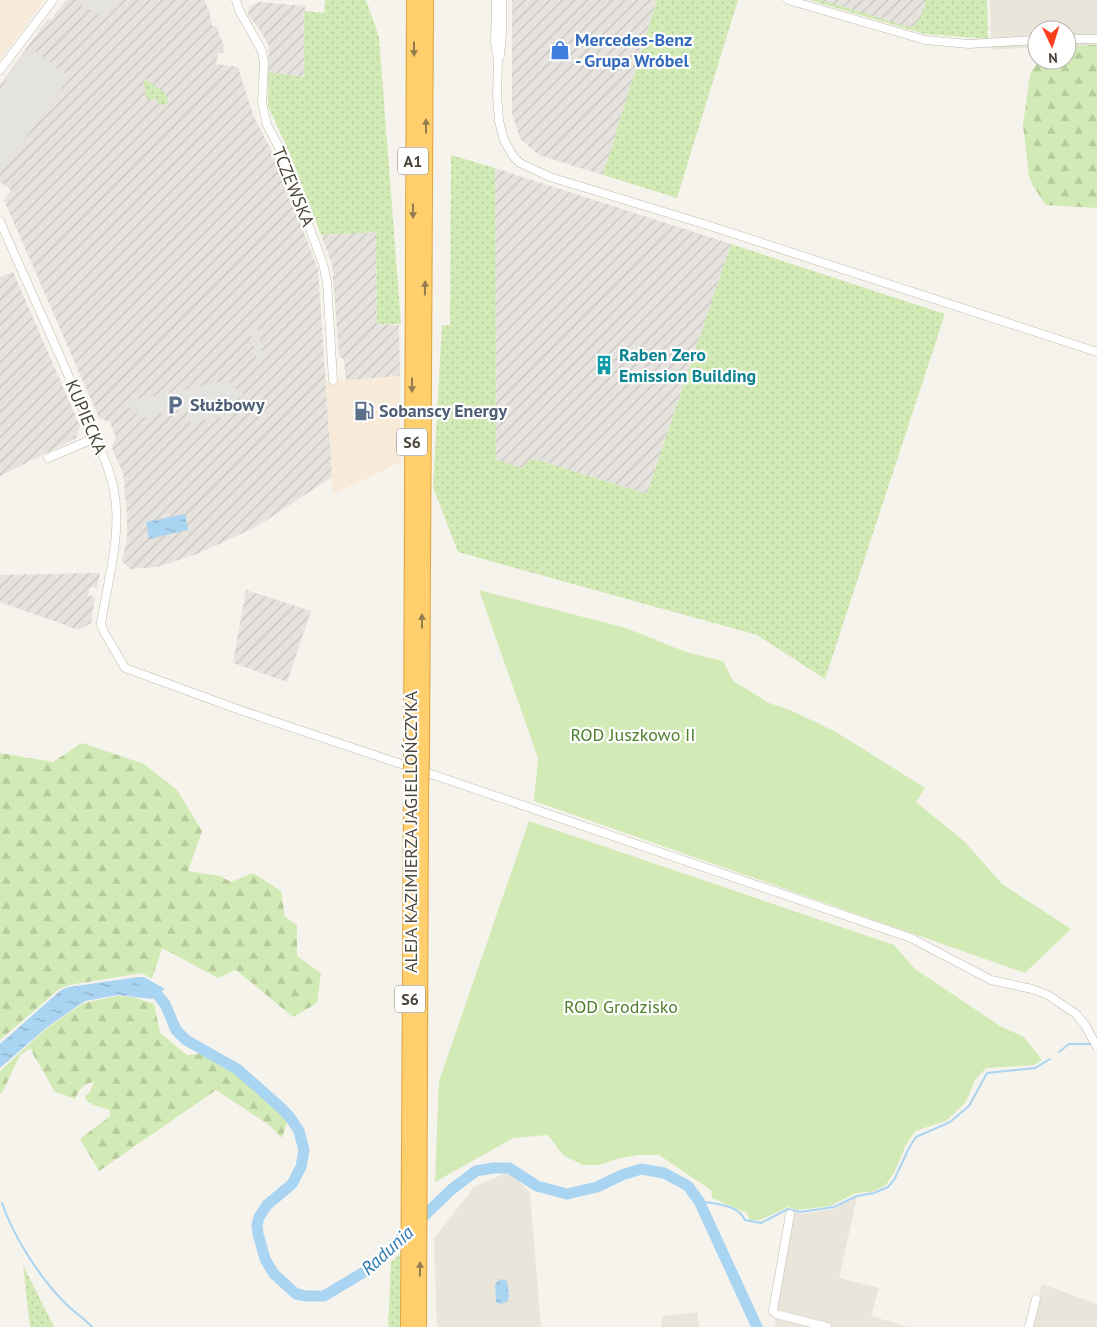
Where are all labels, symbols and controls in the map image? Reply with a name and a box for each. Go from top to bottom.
north arrow [1027,20,1077,70]
place label: Mercedes-Benz - Grupa Wróbel [575,28,692,72]
shop icon: Mercedes-Benz - Grupa Wróbel [549,39,571,61]
one-way arrow [410,41,418,57]
text: N [1048,49,1058,67]
one-way arrow [422,118,430,134]
street label: TCZEWSKA [267,144,320,230]
road number: A1 [398,148,428,175]
one-way arrow [409,203,417,219]
one-way arrow [421,279,429,295]
place label: Raben Zero Emission Building [619,343,756,387]
building icon: Raben Zero Emission Building [593,354,615,376]
street label: KUPIECKA [60,376,113,458]
one-way arrow [408,377,416,393]
place label: Służbowy [190,393,265,416]
parking icon: Służbowy [164,394,186,416]
place label: Sobanscy Energy [379,399,508,422]
fuel station icon: Sobanscy Energy [353,400,375,422]
road number: S6 [397,428,427,456]
one-way arrow [418,613,426,629]
street label: ALEJA KAZIMIERZA JAGIELLOŃCZYKA [399,691,422,973]
park label: ROD Juszkowo II [570,723,696,746]
road number: S6 [395,986,425,1012]
park label: ROD Grodzisko [564,995,678,1018]
water label: Radunia [356,1220,419,1280]
one-way arrow [416,1261,424,1277]

